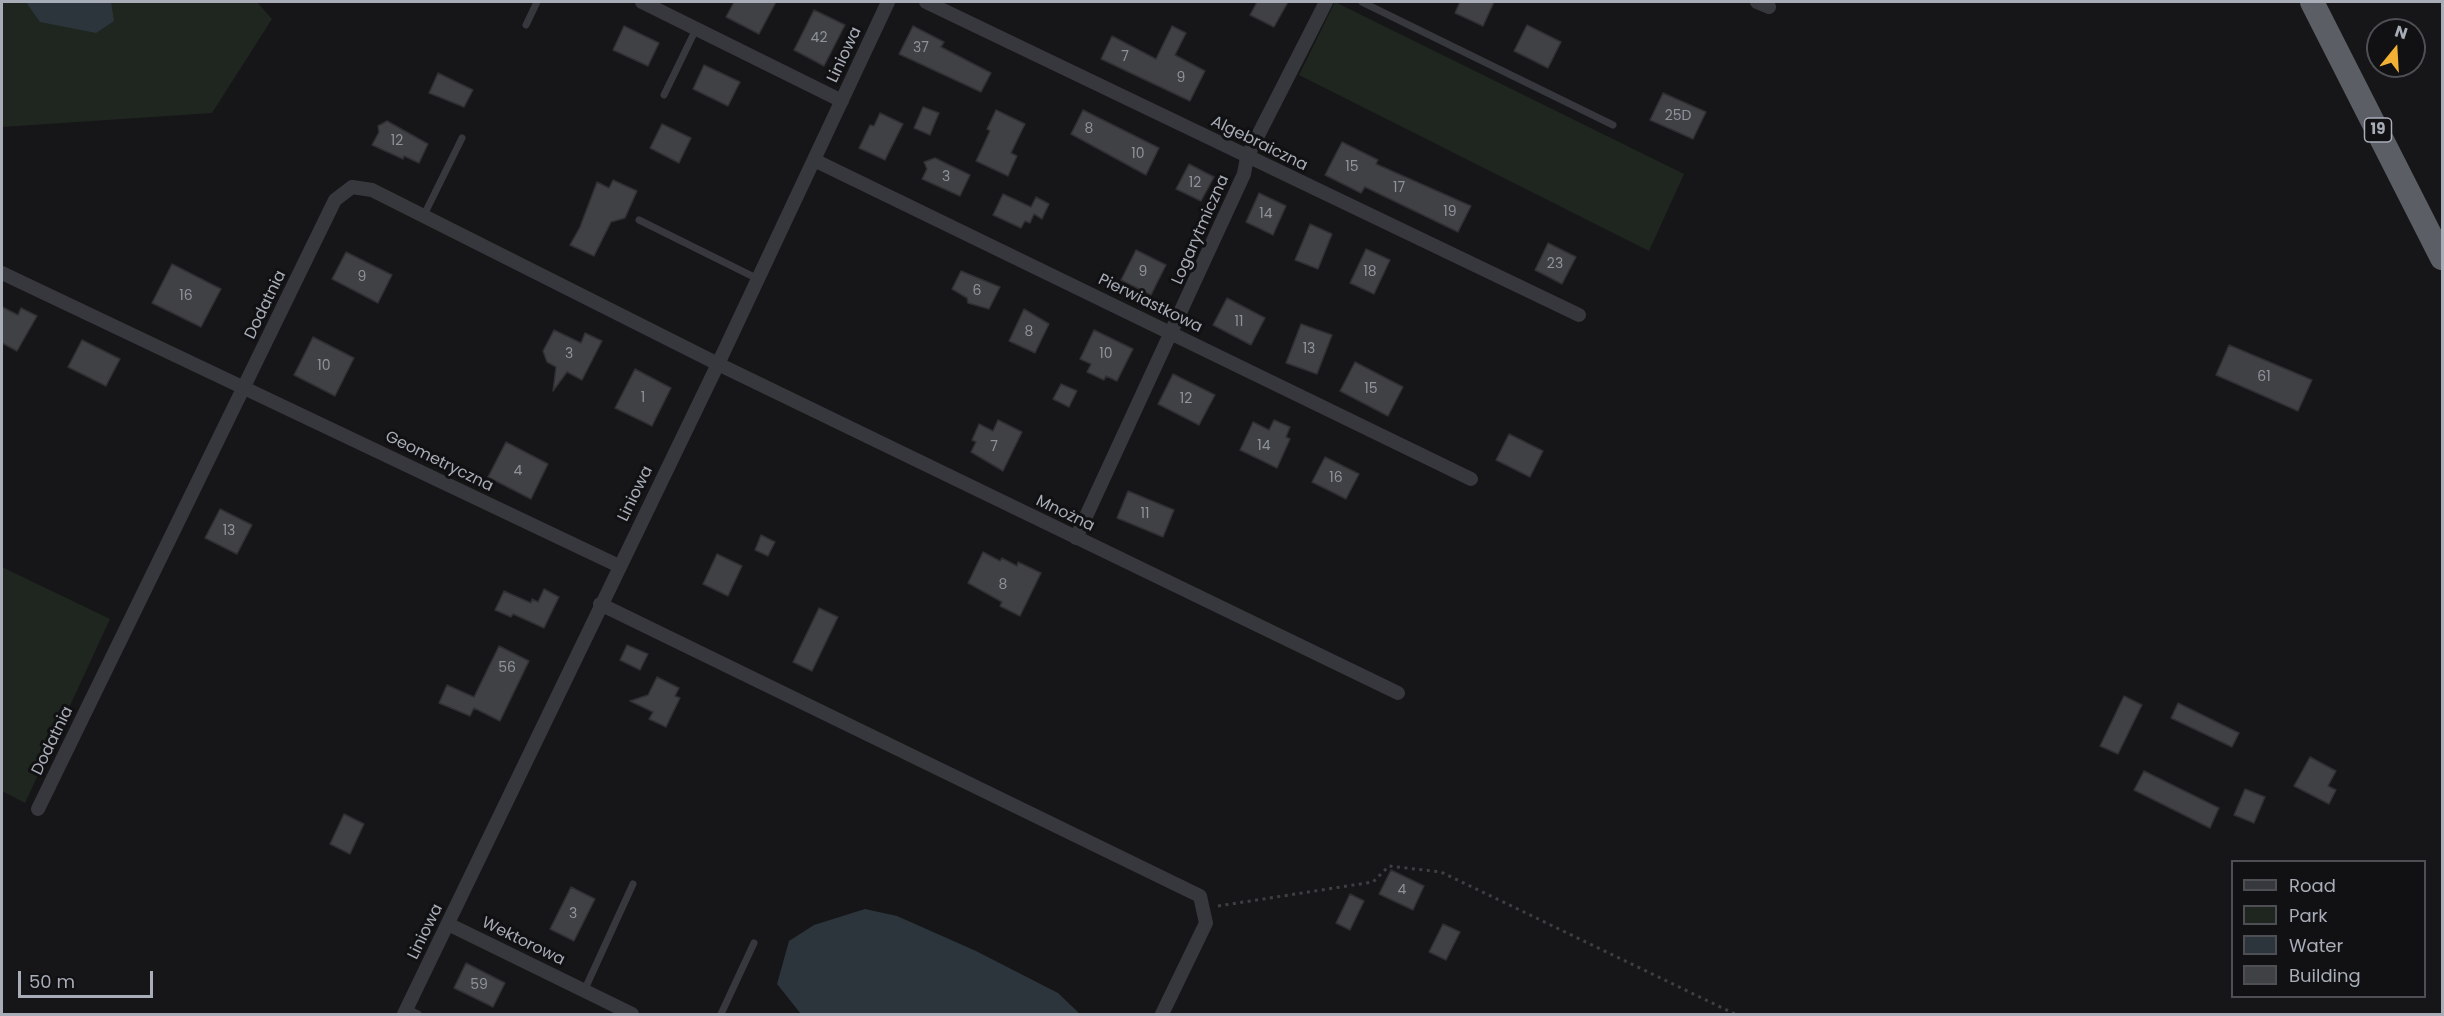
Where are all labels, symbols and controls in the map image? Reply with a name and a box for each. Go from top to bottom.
north arrow [2366,18,2426,78]
text: N [2392,20,2410,45]
street label: Liniowa [824,24,866,86]
house number: 42 [811,30,827,46]
house number: 37 [913,40,929,56]
house number: 7 [1121,49,1129,65]
house number: 9 [1177,70,1185,86]
house number: 25D [1665,108,1691,124]
street label: Algebraiczna [1208,112,1310,176]
road number: 19 [2364,118,2392,142]
house number: 8 [1085,121,1093,137]
house number: 12 [391,133,403,149]
house number: 10 [1131,146,1145,162]
house number: 15 [1345,159,1359,175]
house number: 3 [942,169,950,185]
street label: Logarytmiczna [1168,172,1234,288]
house number: 12 [1189,175,1201,191]
house number: 17 [1393,180,1405,196]
house number: 19 [1443,204,1457,220]
house number: 14 [1259,206,1273,222]
house number: 23 [1547,256,1563,272]
house number: 9 [1139,264,1147,280]
house number: 18 [1363,264,1377,280]
street label: Dodatnia [241,268,291,342]
house number: 9 [358,269,366,285]
street label: Pierwiastkowa [1095,270,1205,338]
house number: 6 [973,283,981,299]
house number: 16 [179,288,193,304]
house number: 11 [1235,314,1243,330]
house number: 8 [1025,324,1033,340]
house number: 13 [1303,341,1315,357]
house number: 3 [565,346,573,362]
house number: 10 [1099,346,1113,362]
house number: 10 [317,358,331,374]
house number: 61 [2257,369,2271,385]
house number: 15 [1364,381,1378,397]
house number: 1 [641,390,645,406]
house number: 12 [1180,391,1192,407]
street label: Geometryczna [382,428,496,496]
house number: 14 [1257,438,1271,454]
house number: 7 [990,439,998,455]
house number: 4 [514,463,522,479]
street label: Liniowa [614,463,658,525]
house number: 16 [1329,470,1343,486]
street label: Mnożna [1033,492,1097,536]
house number: 11 [1141,506,1149,522]
house number: 13 [223,523,235,539]
house number: 8 [999,577,1007,593]
house number: 56 [498,660,516,676]
street label: Dodatnia [28,704,78,778]
legend [2231,860,2426,998]
text: Road [2289,873,2336,898]
house number: 4 [1398,882,1406,898]
street label: Liniowa [404,901,448,963]
text: Park [2289,903,2328,928]
house number: 3 [569,906,577,922]
street label: Wektorowa [478,914,568,970]
text: Water [2289,933,2343,958]
scale bar [21,959,156,997]
text: Building [2289,963,2361,988]
text: 50 m [29,969,75,994]
house number: 59 [470,977,488,993]

